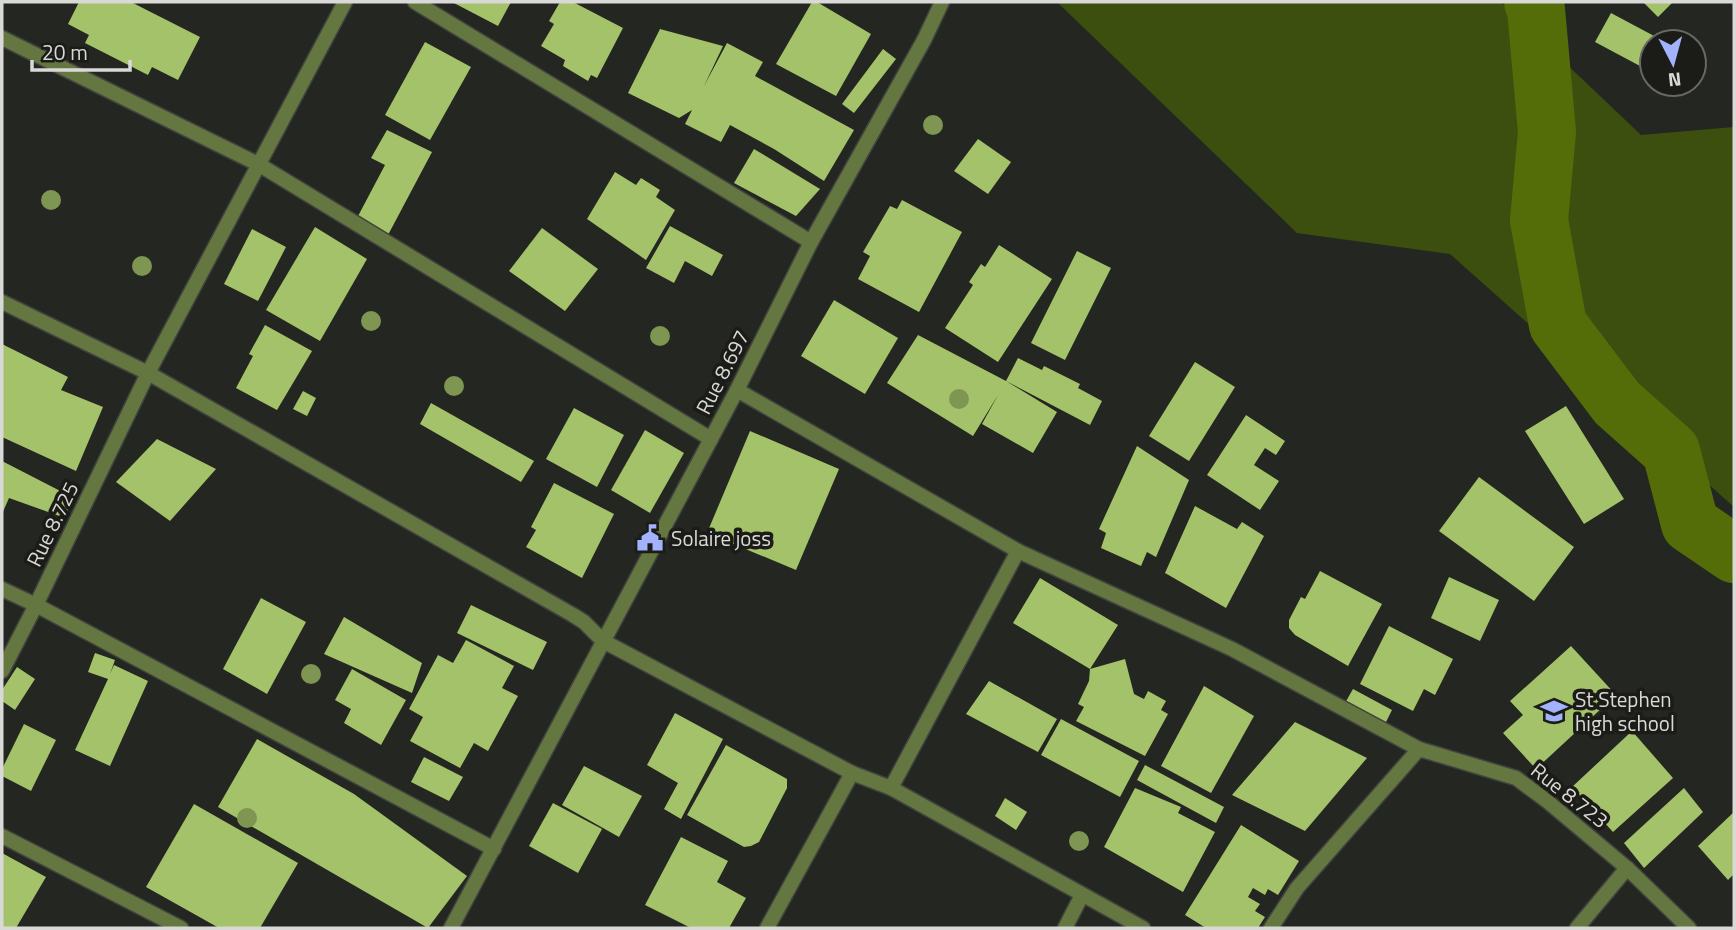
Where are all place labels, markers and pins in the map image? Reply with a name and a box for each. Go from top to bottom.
place label: Solaire joss [671,522,771,554]
public building icon: Solaire joss [635,523,665,553]
place label: St Stephen high school [1575,683,1675,739]
school or university icon: St Stephen high school [1539,696,1569,726]

